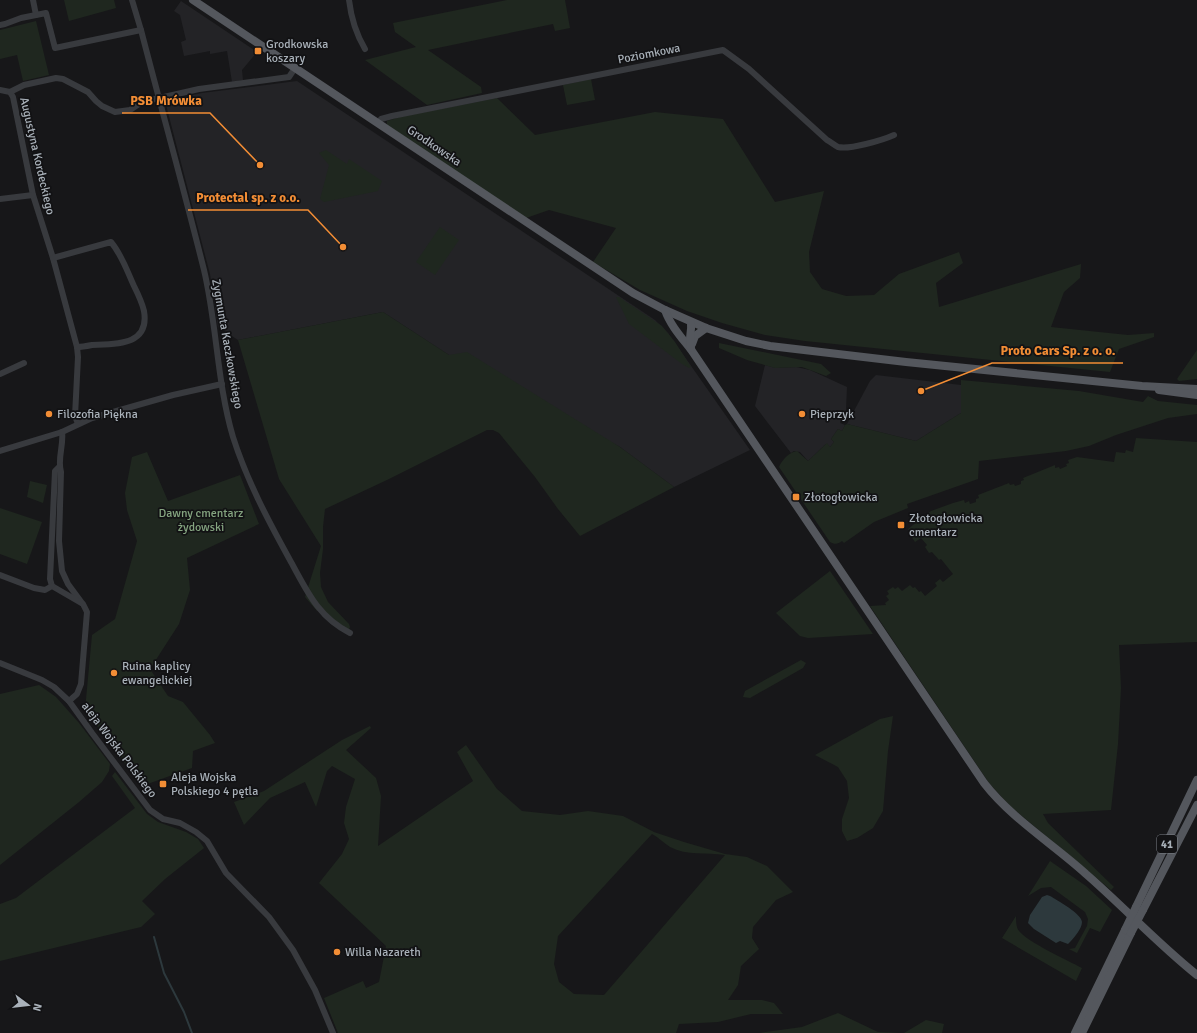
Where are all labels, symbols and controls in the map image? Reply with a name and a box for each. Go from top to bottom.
place label: Grodkowska koszary [266,37,328,66]
street label: Poziomkowa [616,41,682,67]
marker: Grodkowska koszary [253,46,263,56]
callout: PSB Mrówka [122,88,210,113]
text: PSB Mrówka [130,93,202,109]
street label: Augustyna Kordeckiego [16,96,58,216]
street label: Grodkowska [404,122,464,170]
callout: Protectal sp. z o.o. [188,185,308,210]
text: Protectal sp. z o.o. [196,190,300,206]
street label: Zygmunta Kaczkowskiego [208,278,246,410]
callout: Proto Cars Sp. z o. o. [992,338,1123,363]
text: Proto Cars Sp. z o. o. [1000,343,1116,359]
place label: Filozofia Piękna [57,407,138,422]
place label: Pieprzyk [810,407,854,422]
marker: Filozofia Piękna [44,409,54,419]
marker: Pieprzyk [797,409,807,419]
place label: Złotogłowicka [804,490,878,505]
marker: Złotogłowicka [791,492,801,502]
park label: Dawny cmentarz żydowski [159,506,243,535]
place label: Złotogłowicka cmentarz [909,511,983,540]
marker: Złotogłowicka cmentarz [896,520,906,530]
place label: Ruina kaplicy ewangelickiej [122,659,192,688]
marker: Ruina kaplicy ewangelickiej [109,668,119,678]
street label: aleja Wojska Polskiego [78,699,160,801]
place label: Aleja Wojska Polskiego 4 pętla [171,770,258,799]
marker: Aleja Wojska Polskiego 4 pętla [158,779,168,789]
road number: 41 [1157,835,1177,853]
place label: Willa Nazareth [345,945,421,960]
marker: Willa Nazareth [332,947,342,957]
north arrow [8,985,48,1025]
text: N [30,1002,44,1013]

